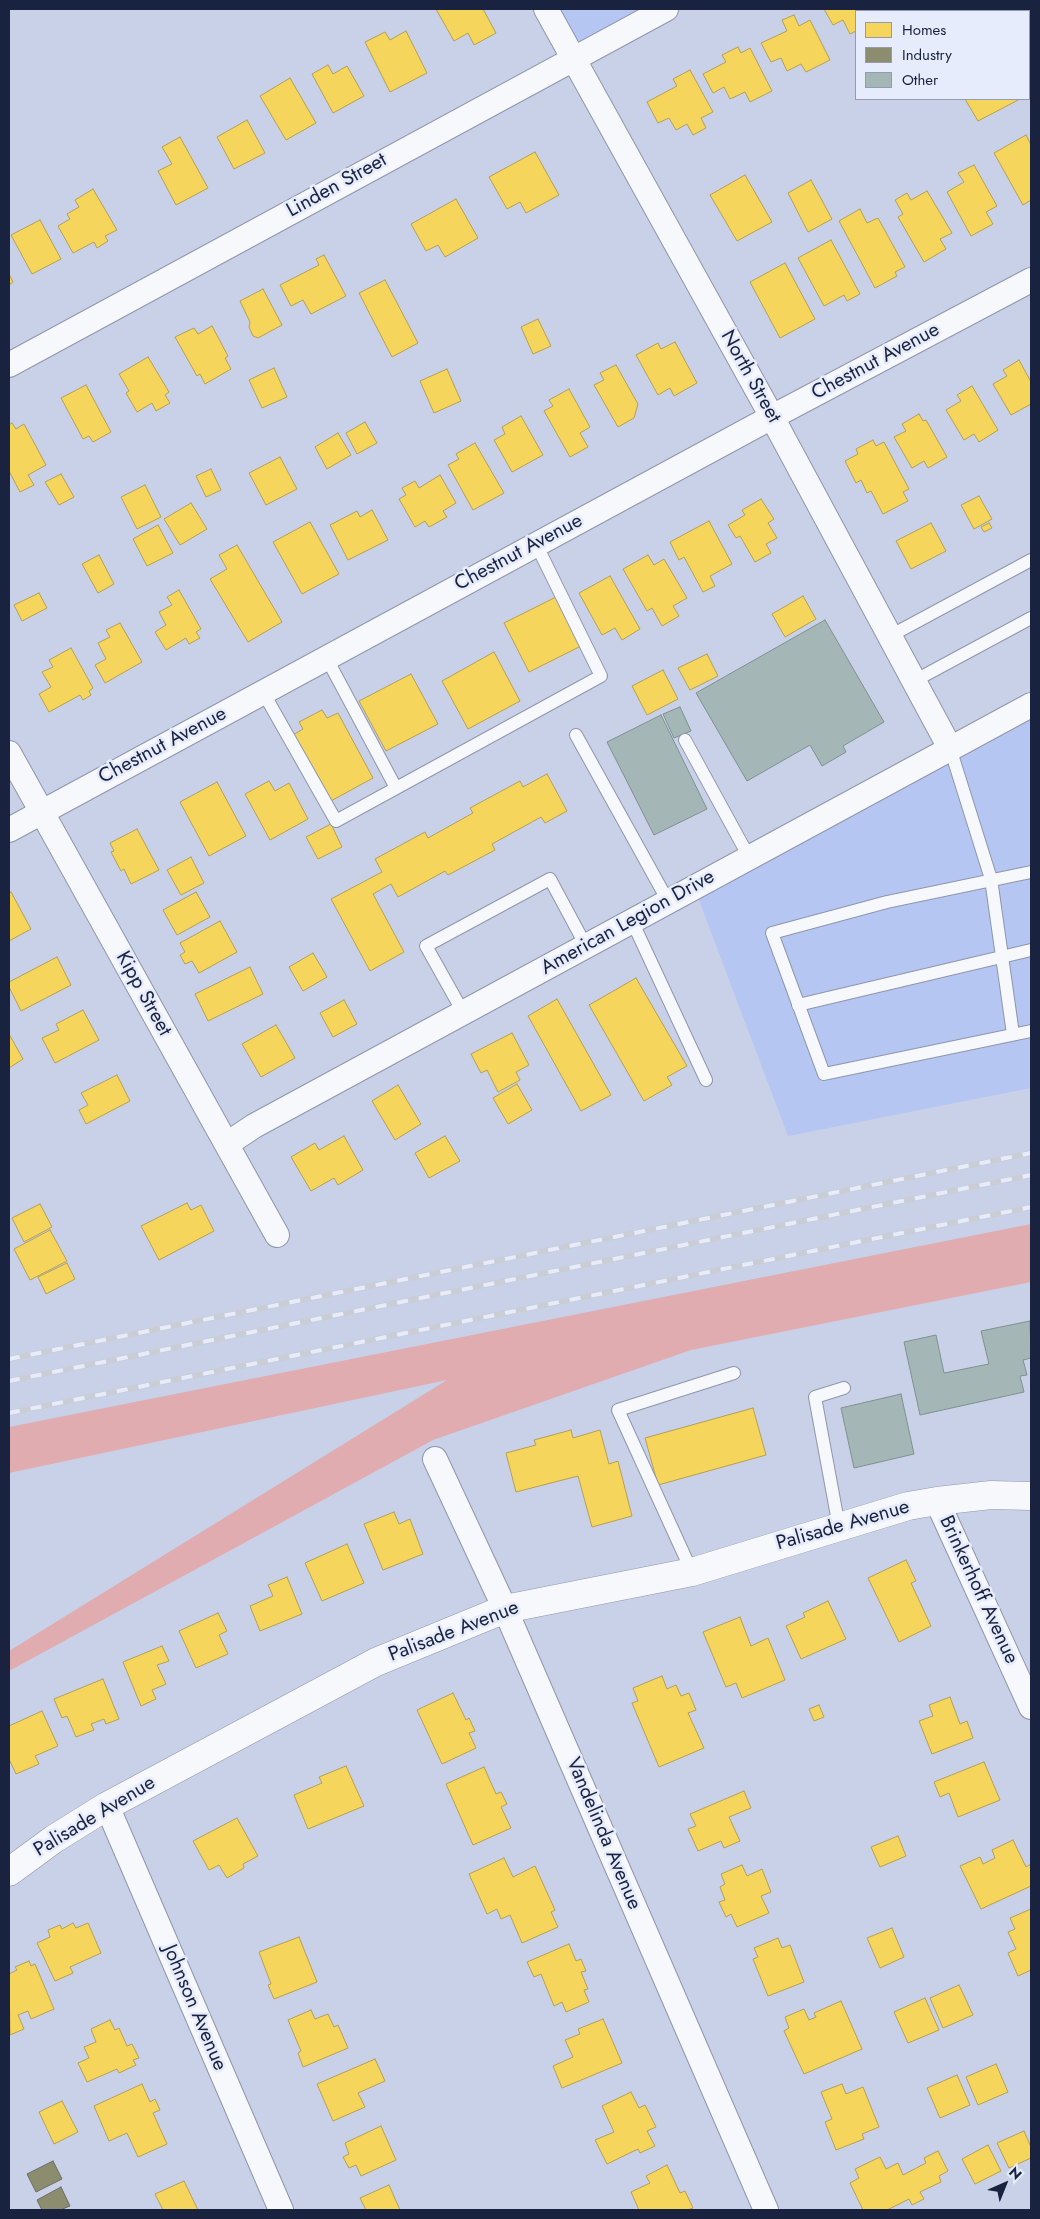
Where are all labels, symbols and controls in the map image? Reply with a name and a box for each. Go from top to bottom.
legend [855,10,1030,100]
text: Homes [902,19,946,41]
text: Industry [902,44,952,66]
text: Other [902,69,938,91]
street label: Linden Street [283,149,391,223]
street label: Chestnut Avenue [808,318,944,406]
street label: North Street [715,326,785,428]
street label: Chestnut Avenue [451,509,587,597]
street label: Chestnut Avenue [95,702,231,790]
street label: American Legion Drive [537,865,719,981]
street label: Kipp Street [110,948,176,1040]
street label: Palisade Avenue [774,1496,912,1556]
street label: Brinkerhoff Avenue [933,1512,1023,1668]
street label: Palisade Avenue [386,1596,522,1668]
street label: Vandelinda Avenue [560,1754,646,1914]
street label: Palisade Avenue [30,1771,160,1863]
street label: Johnson Avenue [157,1941,231,2075]
north arrow [980,2159,1030,2209]
text: N [1004,2162,1026,2184]

